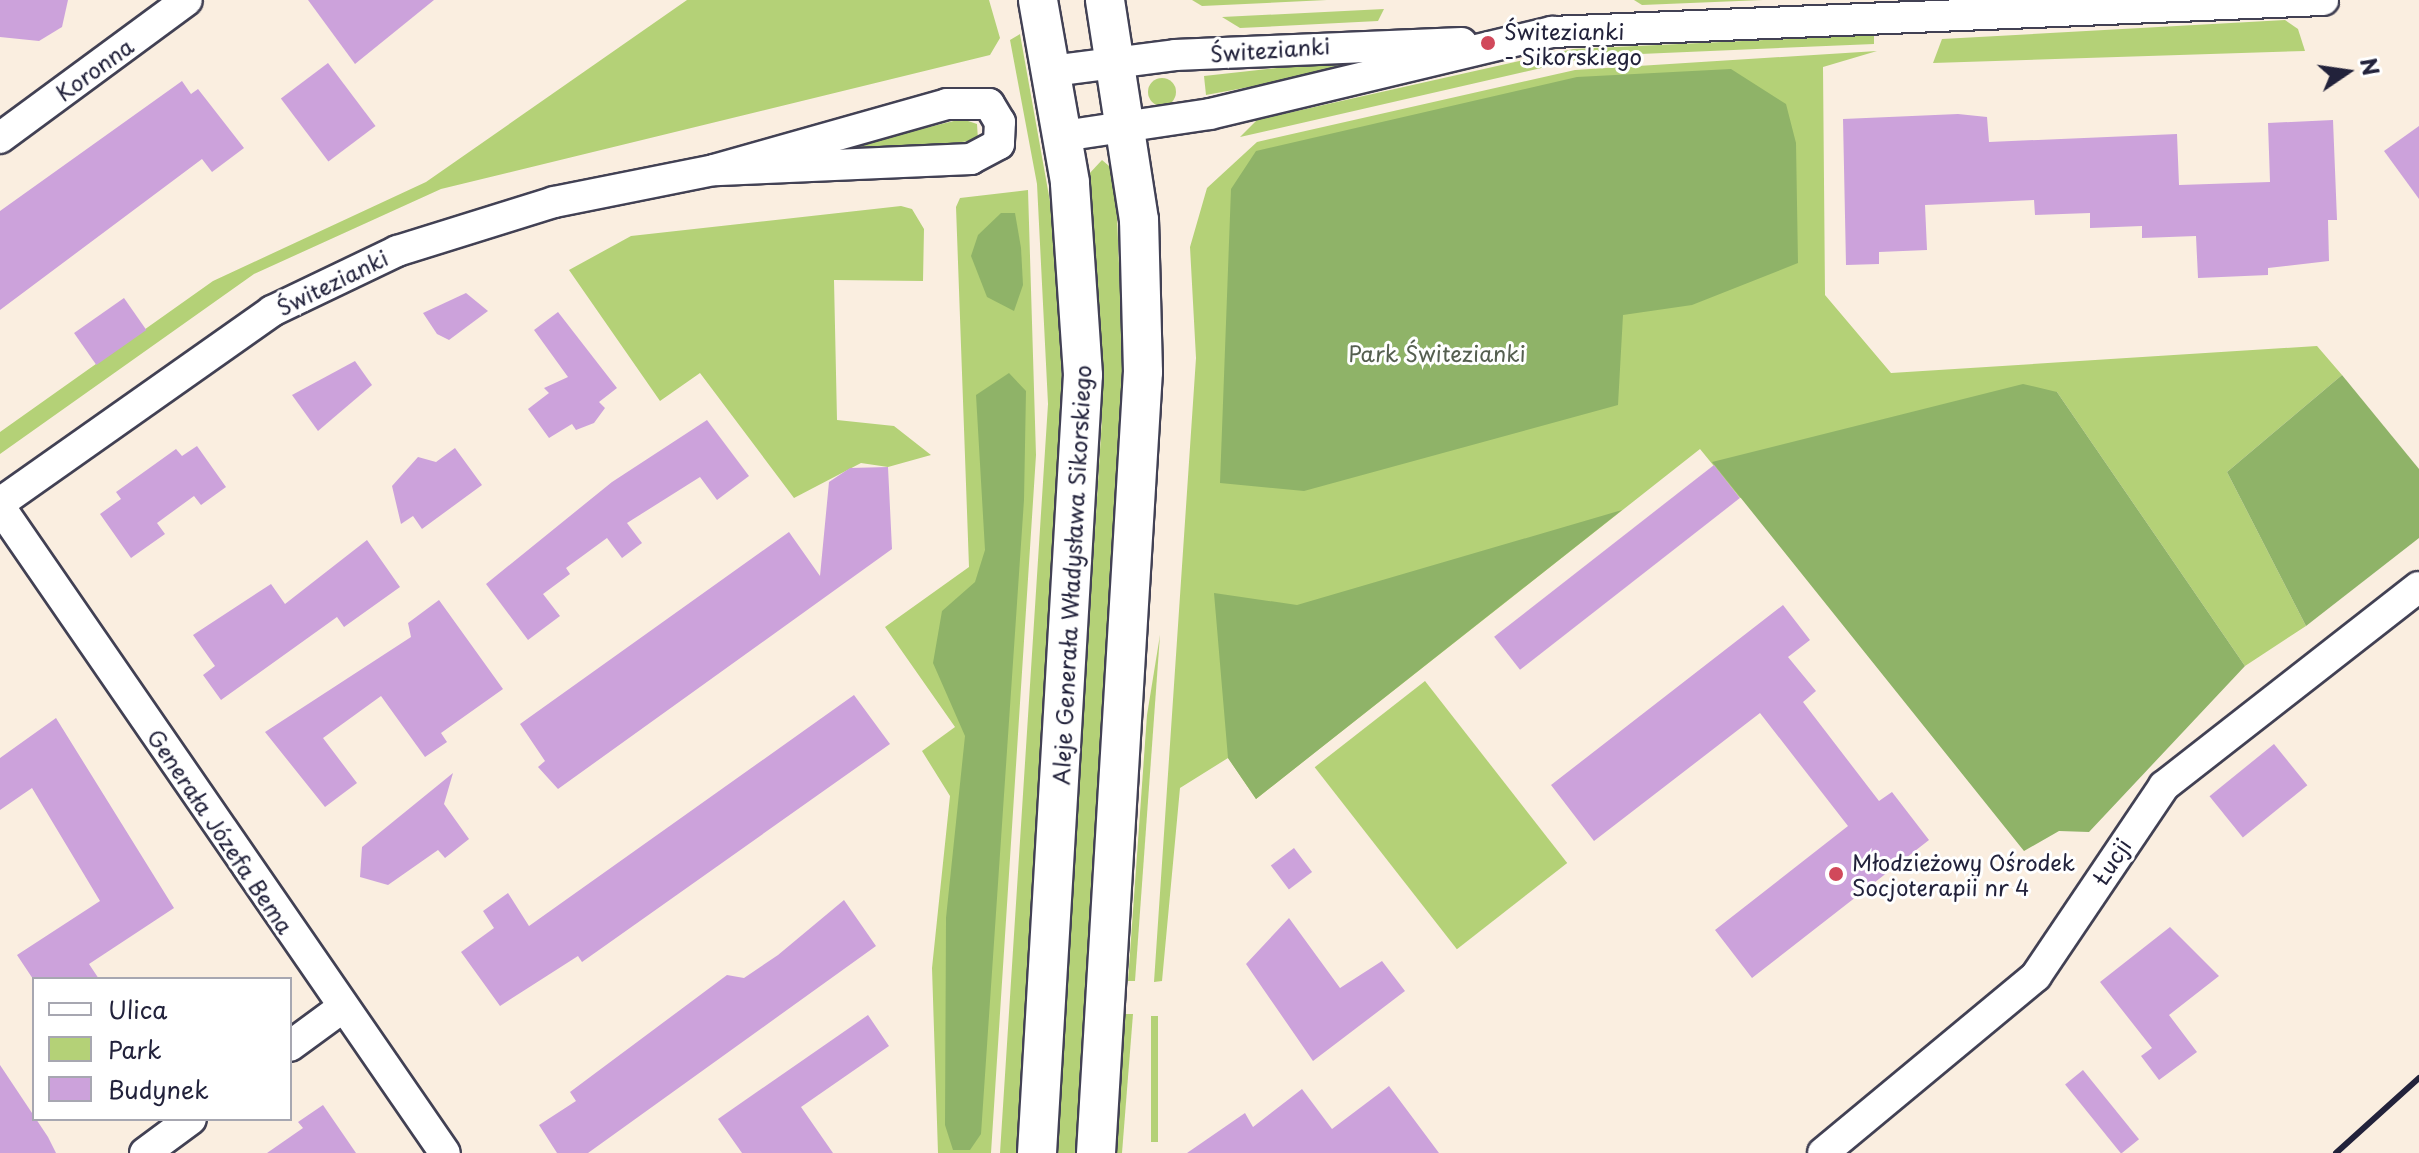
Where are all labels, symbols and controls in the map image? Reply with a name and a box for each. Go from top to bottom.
place label: Świtezianki - Sikorskiego [1504,17,1642,68]
street label: Koronna [50,32,138,106]
street label: Świtezianki [1209,32,1331,66]
north arrow [2307,32,2387,112]
marker: Świtezianki - Sikorskiego [1479,34,1497,52]
text: N [2353,54,2389,79]
street label: Świtezianki [272,244,392,320]
park label: Park Świtezianki [1349,340,1525,366]
street label: Aleje Generała Władysława Sikorskiego [1047,364,1095,786]
street label: Generała Józefa Bema [143,724,299,938]
street label: Łucji [2086,833,2136,889]
place label: Młodzieżowy Ośrodek Socjoterapii nr 4 [1852,848,2075,900]
marker: Młodzieżowy Ośrodek Socjoterapii nr 4 [1827,865,1845,883]
legend [32,977,292,1121]
text: Ulica [108,991,167,1027]
text: Park [108,1031,162,1067]
text: Budynek [108,1071,209,1107]

